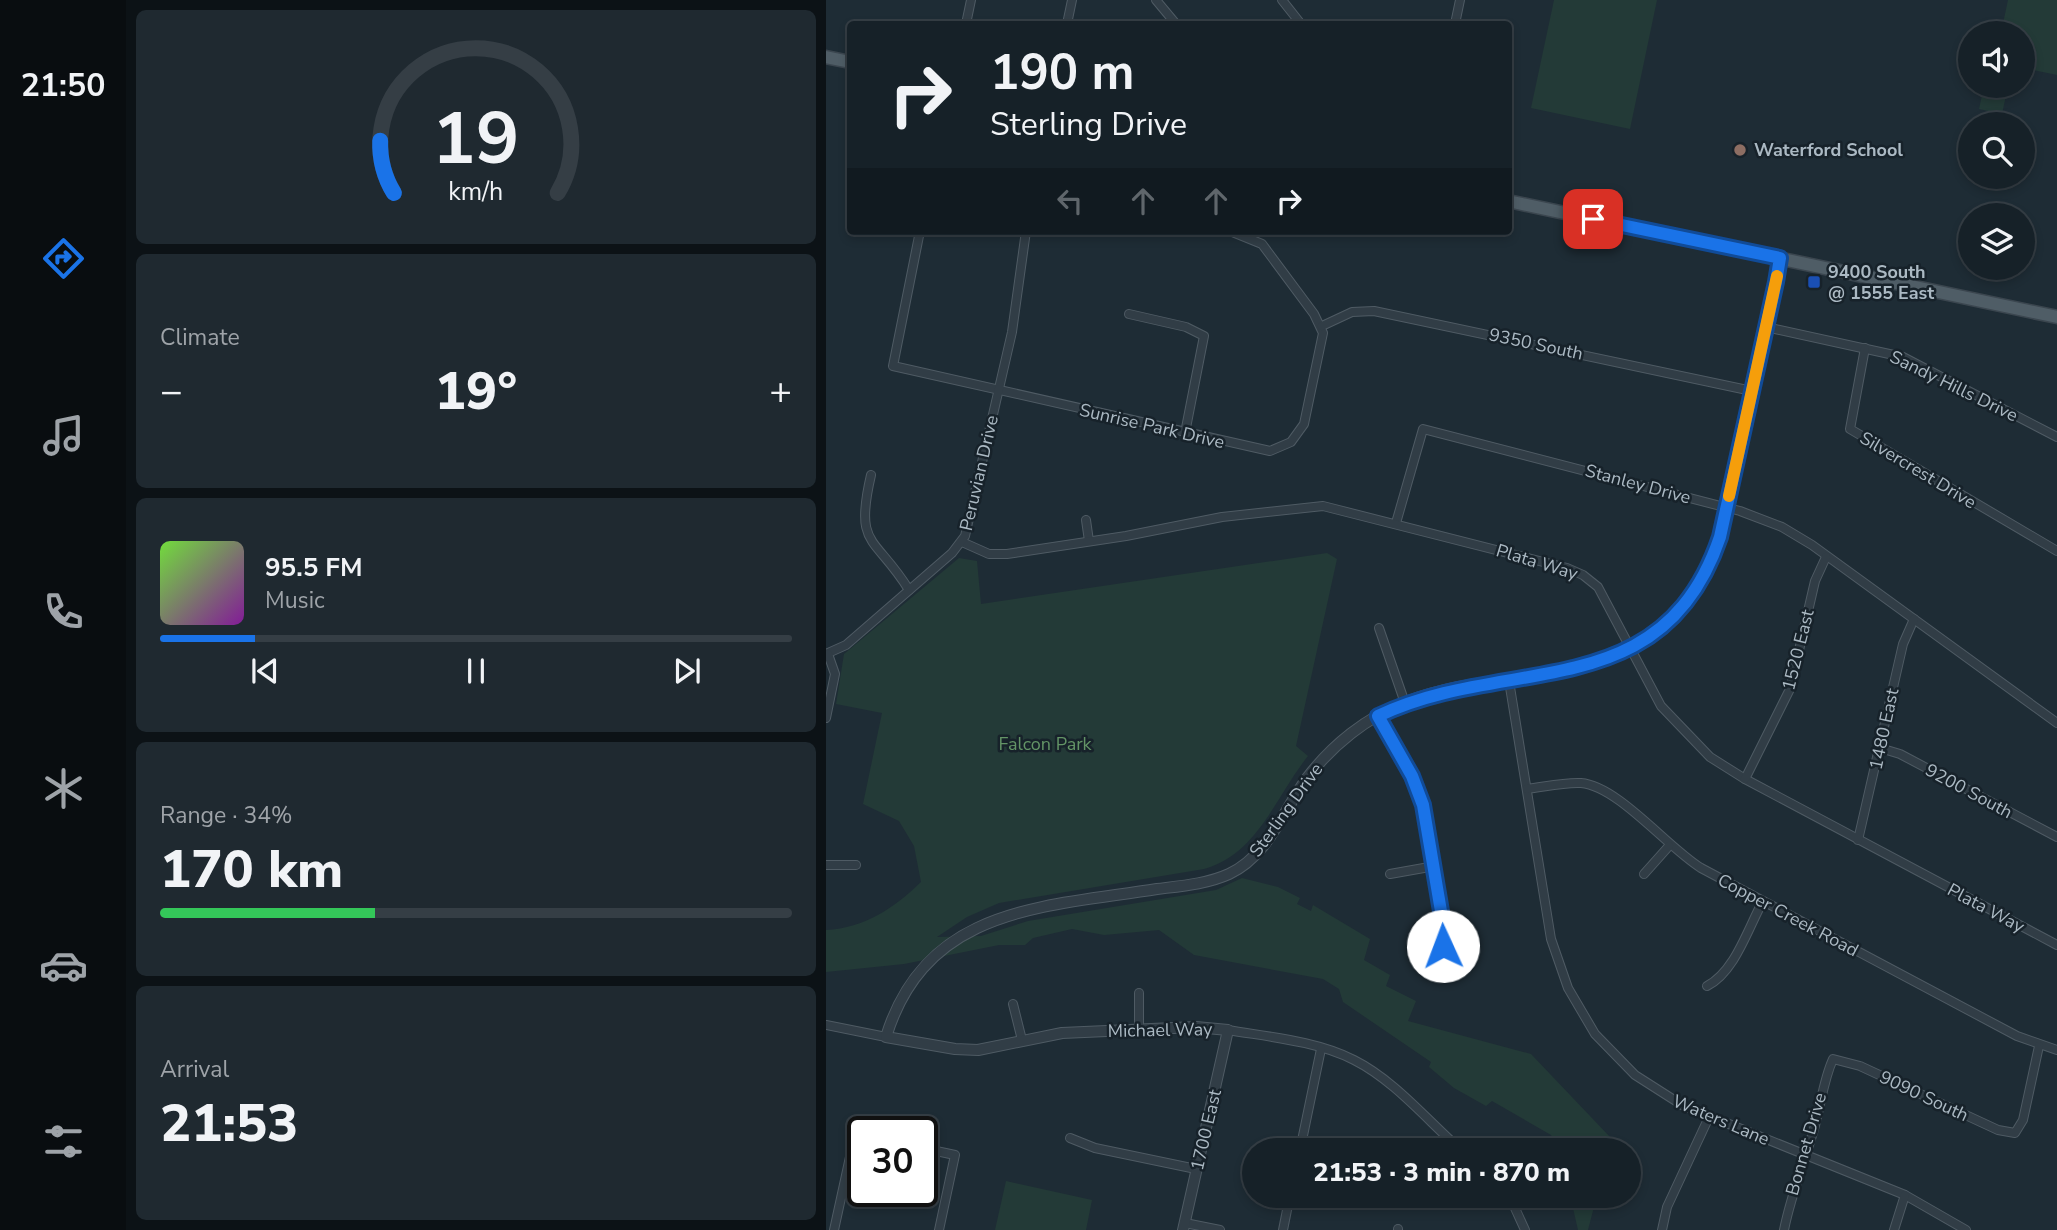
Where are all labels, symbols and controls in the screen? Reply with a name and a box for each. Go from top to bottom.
map controls [1958,21,2035,280]
button: sound [1958,21,2035,98]
text: 190 m [990,39,1134,106]
icon: right [875,49,966,140]
text: 21:50 [21,64,105,107]
text: 19 [432,89,520,189]
text: Sterling Drive [990,103,1187,146]
button: search [1958,112,2035,189]
place label: Waterford School [1754,138,1903,162]
marker: Waterford School [1732,142,1748,158]
text: km/h [448,175,504,209]
icon: left [1051,182,1089,220]
icon: ahead [1124,182,1162,220]
icon: ahead [1197,182,1235,220]
icon: right [1270,182,1308,220]
pin [1563,189,1623,249]
icon: arrive [1574,200,1612,238]
button: layers [1958,203,2035,280]
icon: directions [39,234,88,283]
place label: 9400 South @ 1555 East [1828,260,1934,305]
marker: 9400 South @ 1555 East [1806,274,1822,290]
text: Climate [160,322,240,353]
street label: 9350 South [1487,322,1585,366]
street label: Sandy Hills Drive [1886,345,2022,427]
text: 19° [435,356,517,427]
text: − [160,366,183,417]
text: + [769,366,792,417]
street label: Sunrise Park Drive [1077,398,1227,454]
icon: music [39,411,88,460]
street label: Peruvian Drive [954,413,1004,533]
street label: Silvercrest Drive [1855,426,1981,514]
street label: Stanley Drive [1583,458,1693,510]
street label: Plata Way [1493,538,1581,586]
text: 95.5 FM [265,550,362,585]
text: Music [265,585,325,616]
icon: phone [39,587,88,636]
street label: 1520 East [1776,606,1820,693]
icon: previous [246,652,284,690]
icon: pause [457,652,495,690]
icon: next [668,652,706,690]
street label: 1480 East [1864,685,1904,772]
park label: Falcon Park [998,732,1093,756]
street label: Sterling Drive [1244,758,1328,862]
street label: 9200 South [1921,758,2017,824]
icon: climate [39,764,88,813]
text: Range · 34% [160,800,292,831]
text: 170 km [160,834,343,905]
street label: Copper Creek Road [1713,868,1863,962]
street label: Plata Way [1943,878,2029,939]
position arrow [1406,909,1480,983]
icon: car [39,941,88,990]
street label: Michael Way [1107,1017,1213,1043]
text: Arrival [160,1054,229,1085]
street label: 9090 South [1876,1065,1972,1127]
street label: 1700 East [1185,1086,1227,1173]
text: 21:53 [160,1088,298,1159]
street label: Waters Lane [1669,1089,1773,1151]
street label: Bonnet Drive [1780,1090,1832,1198]
speed limit sign: 30 [847,1116,938,1207]
icon: filters [39,1117,88,1166]
text: 21:53 · 3 min · 870 m [1313,1155,1570,1190]

